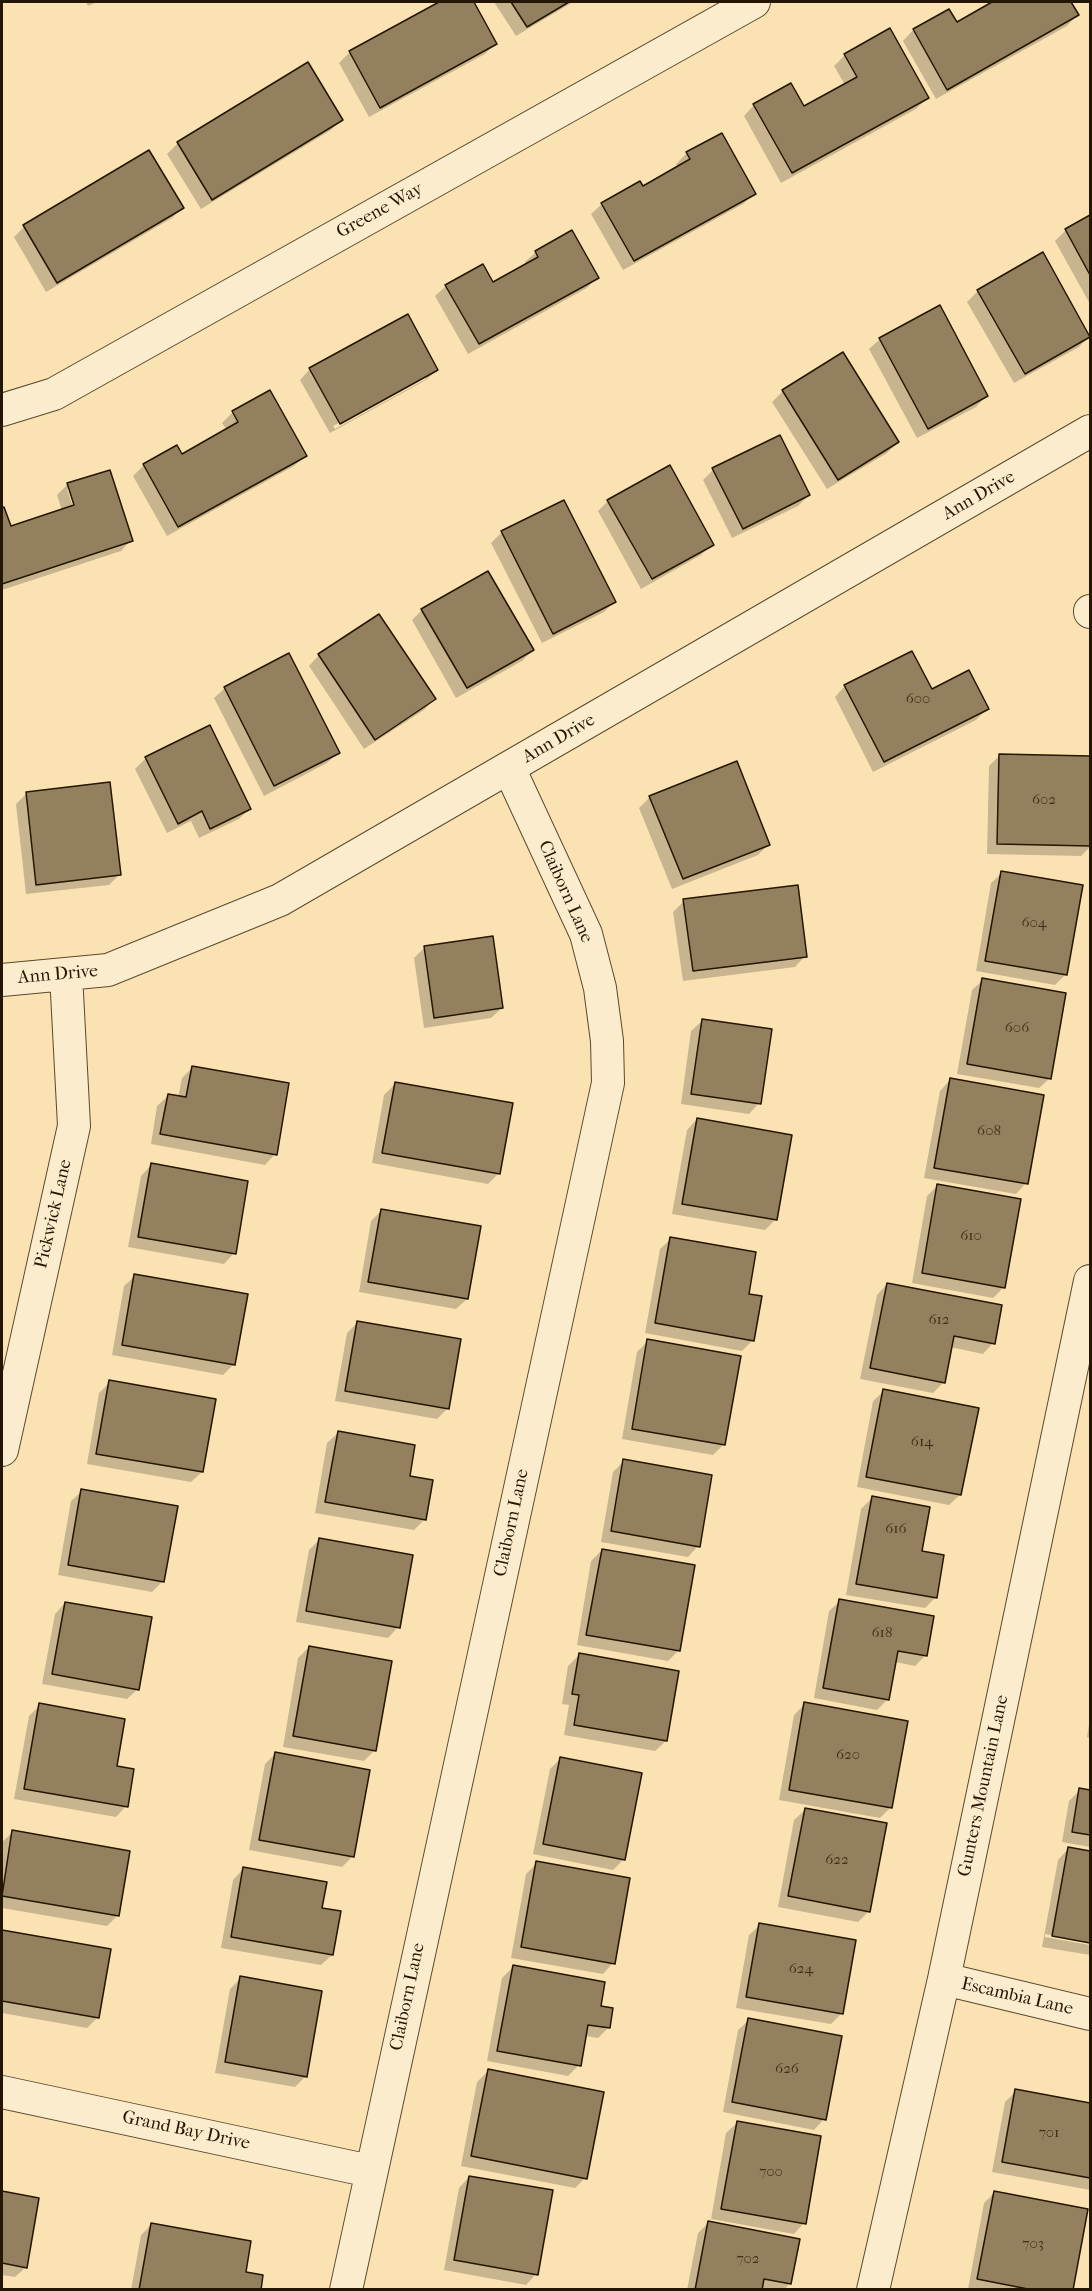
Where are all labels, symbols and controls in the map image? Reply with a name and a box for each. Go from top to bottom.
street label: Greene Way [333,178,427,244]
street label: Ann Drive [939,467,1019,525]
house number: 600 [906,690,930,708]
street label: Ann Drive [519,710,599,768]
house number: 602 [1032,791,1056,809]
street label: Claiborn Lane [533,838,597,946]
house number: 604 [1021,914,1047,932]
street label: Ann Drive [17,961,99,989]
house number: 606 [1005,1019,1029,1037]
house number: 608 [977,1122,1001,1140]
street label: Pickwick Lane [31,1157,77,1271]
house number: 610 [960,1227,982,1245]
house number: 612 [928,1311,950,1329]
house number: 614 [911,1433,933,1451]
street label: Claiborn Lane [490,1467,534,1579]
house number: 616 [885,1520,907,1538]
house number: 618 [872,1624,892,1642]
street label: Gunters Mountain Lane [954,1693,1014,1879]
house number: 620 [836,1746,860,1764]
house number: 622 [825,1851,849,1869]
street label: Claiborn Lane [386,1941,430,2053]
house number: 624 [789,1960,813,1978]
street label: Escambia Lane [959,1974,1075,2020]
house number: 626 [775,2060,799,2078]
street label: Grand Bay Drive [120,2107,252,2155]
house number: 701 [1039,2124,1059,2142]
house number: 700 [759,2163,783,2181]
house number: 703 [1022,2235,1044,2253]
house number: 702 [736,2250,760,2268]

